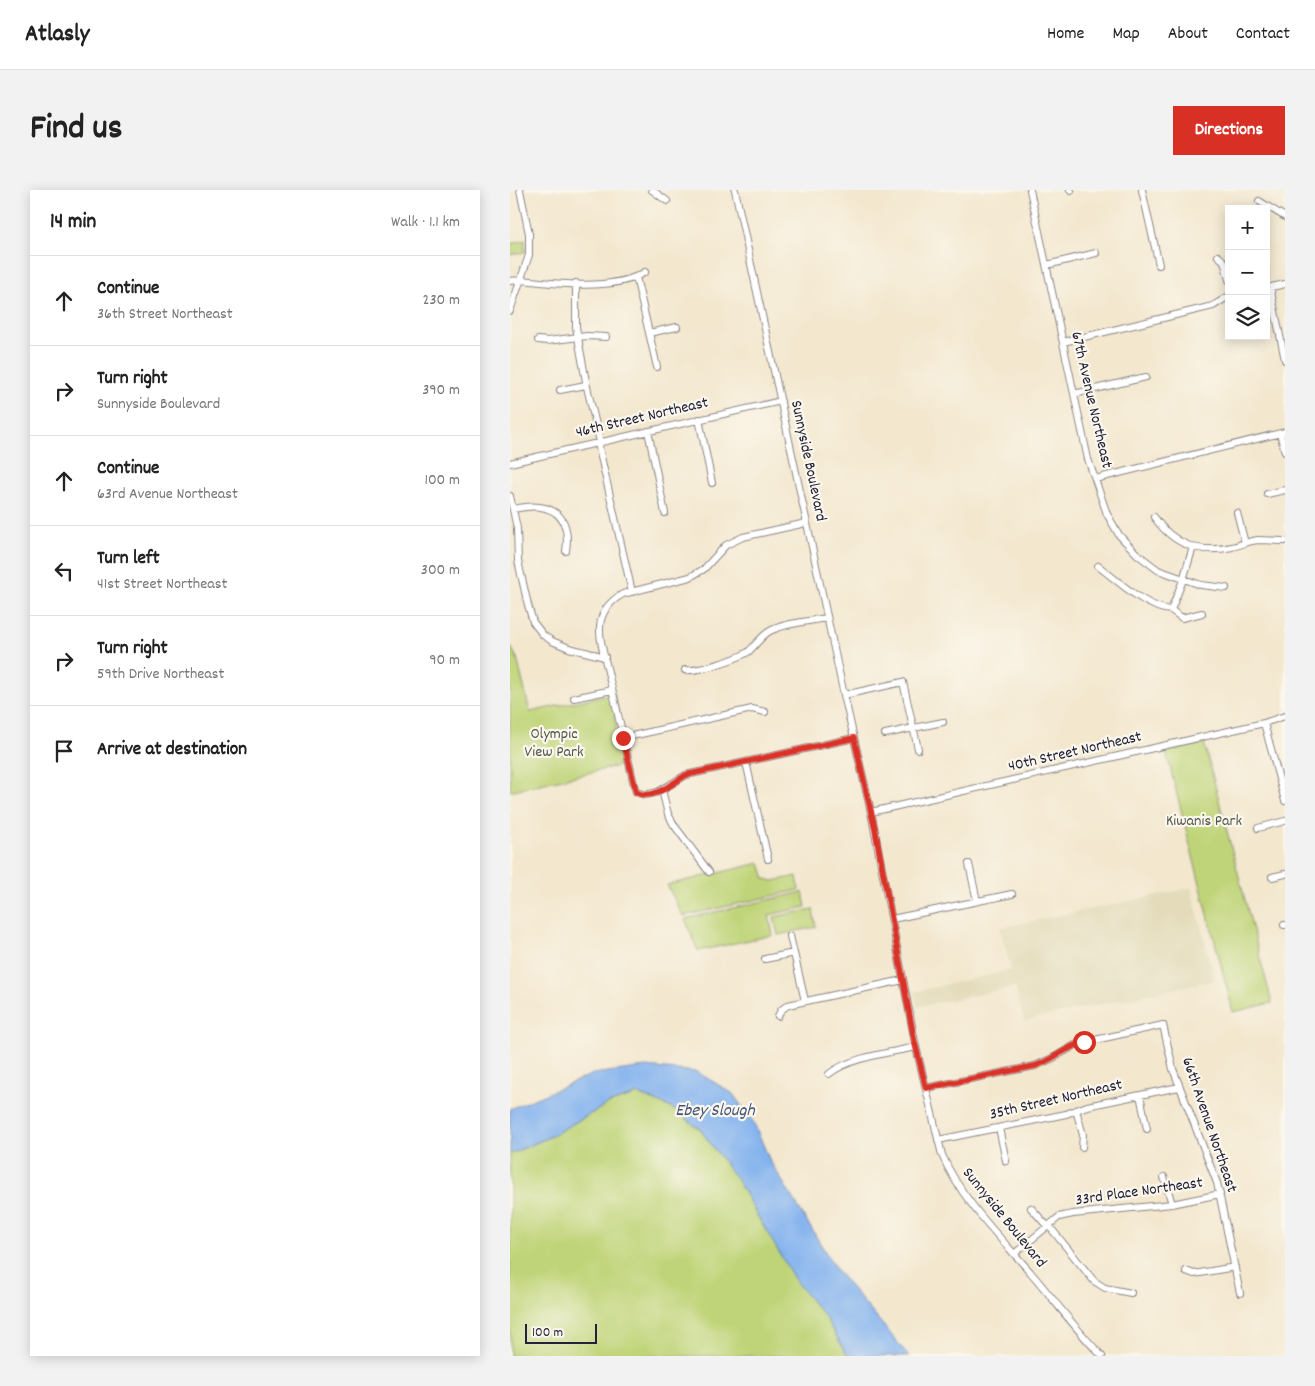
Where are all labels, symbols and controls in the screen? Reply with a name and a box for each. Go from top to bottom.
text: Atlasly [25,18,89,52]
text: Home [1047,22,1084,47]
text: Map [1112,22,1140,47]
text: About [1168,22,1208,47]
text: Contact [1236,22,1290,47]
text: Find us [30,105,122,155]
button: Directions [1173,106,1285,155]
map controls [1225,205,1270,340]
button: + [1225,205,1270,250]
text: 14 min [50,208,96,238]
text: Walk · 1.1 km [391,211,460,234]
button: − [1225,250,1270,295]
text: Continue [97,276,159,303]
icon: ahead [50,287,78,315]
text: 230 m [423,289,460,312]
button: layers [1225,295,1270,340]
text: 36th Street Northeast [97,303,233,326]
street label: 67th Avenue Northeast [1064,329,1118,471]
text: Turn right [97,366,168,393]
icon: right [50,377,78,405]
text: 390 m [422,379,460,402]
street label: 46th Street Northeast [573,392,711,444]
text: Sunnyside Boulevard [97,393,220,416]
street label: Sunnyside Boulevard [784,398,832,524]
text: Continue [97,456,159,483]
icon: ahead [50,467,78,495]
text: 100 m [424,469,460,492]
text: 63rd Avenue Northeast [97,483,238,506]
text: Turn left [97,546,160,573]
icon: left [50,557,78,585]
text: 300 m [421,559,460,582]
text: 41st Street Northeast [97,573,227,596]
text: Turn right [97,636,168,663]
icon: right [50,647,78,675]
text: 90 m [429,649,460,672]
text: 59th Drive Northeast [97,663,225,686]
park label: Olympic View Park [525,723,583,764]
street label: 40th Street Northeast [1006,725,1144,779]
route end [612,727,635,750]
icon: arrive [50,737,78,765]
text: Arrive at destination [97,737,247,764]
park label: Kiwanis Park [1166,810,1242,833]
route start [1073,1031,1096,1054]
street label: 66th Avenue Northeast [1175,1054,1243,1196]
street label: 35th Street Northeast [987,1074,1125,1126]
water label: Ebey Slough [675,1099,755,1124]
street label: Sunnyside Boulevard [956,1163,1052,1273]
street label: 33rd Place Northeast [1074,1172,1204,1212]
scale bar [525,1321,598,1344]
text: 100 m [532,1323,563,1343]

